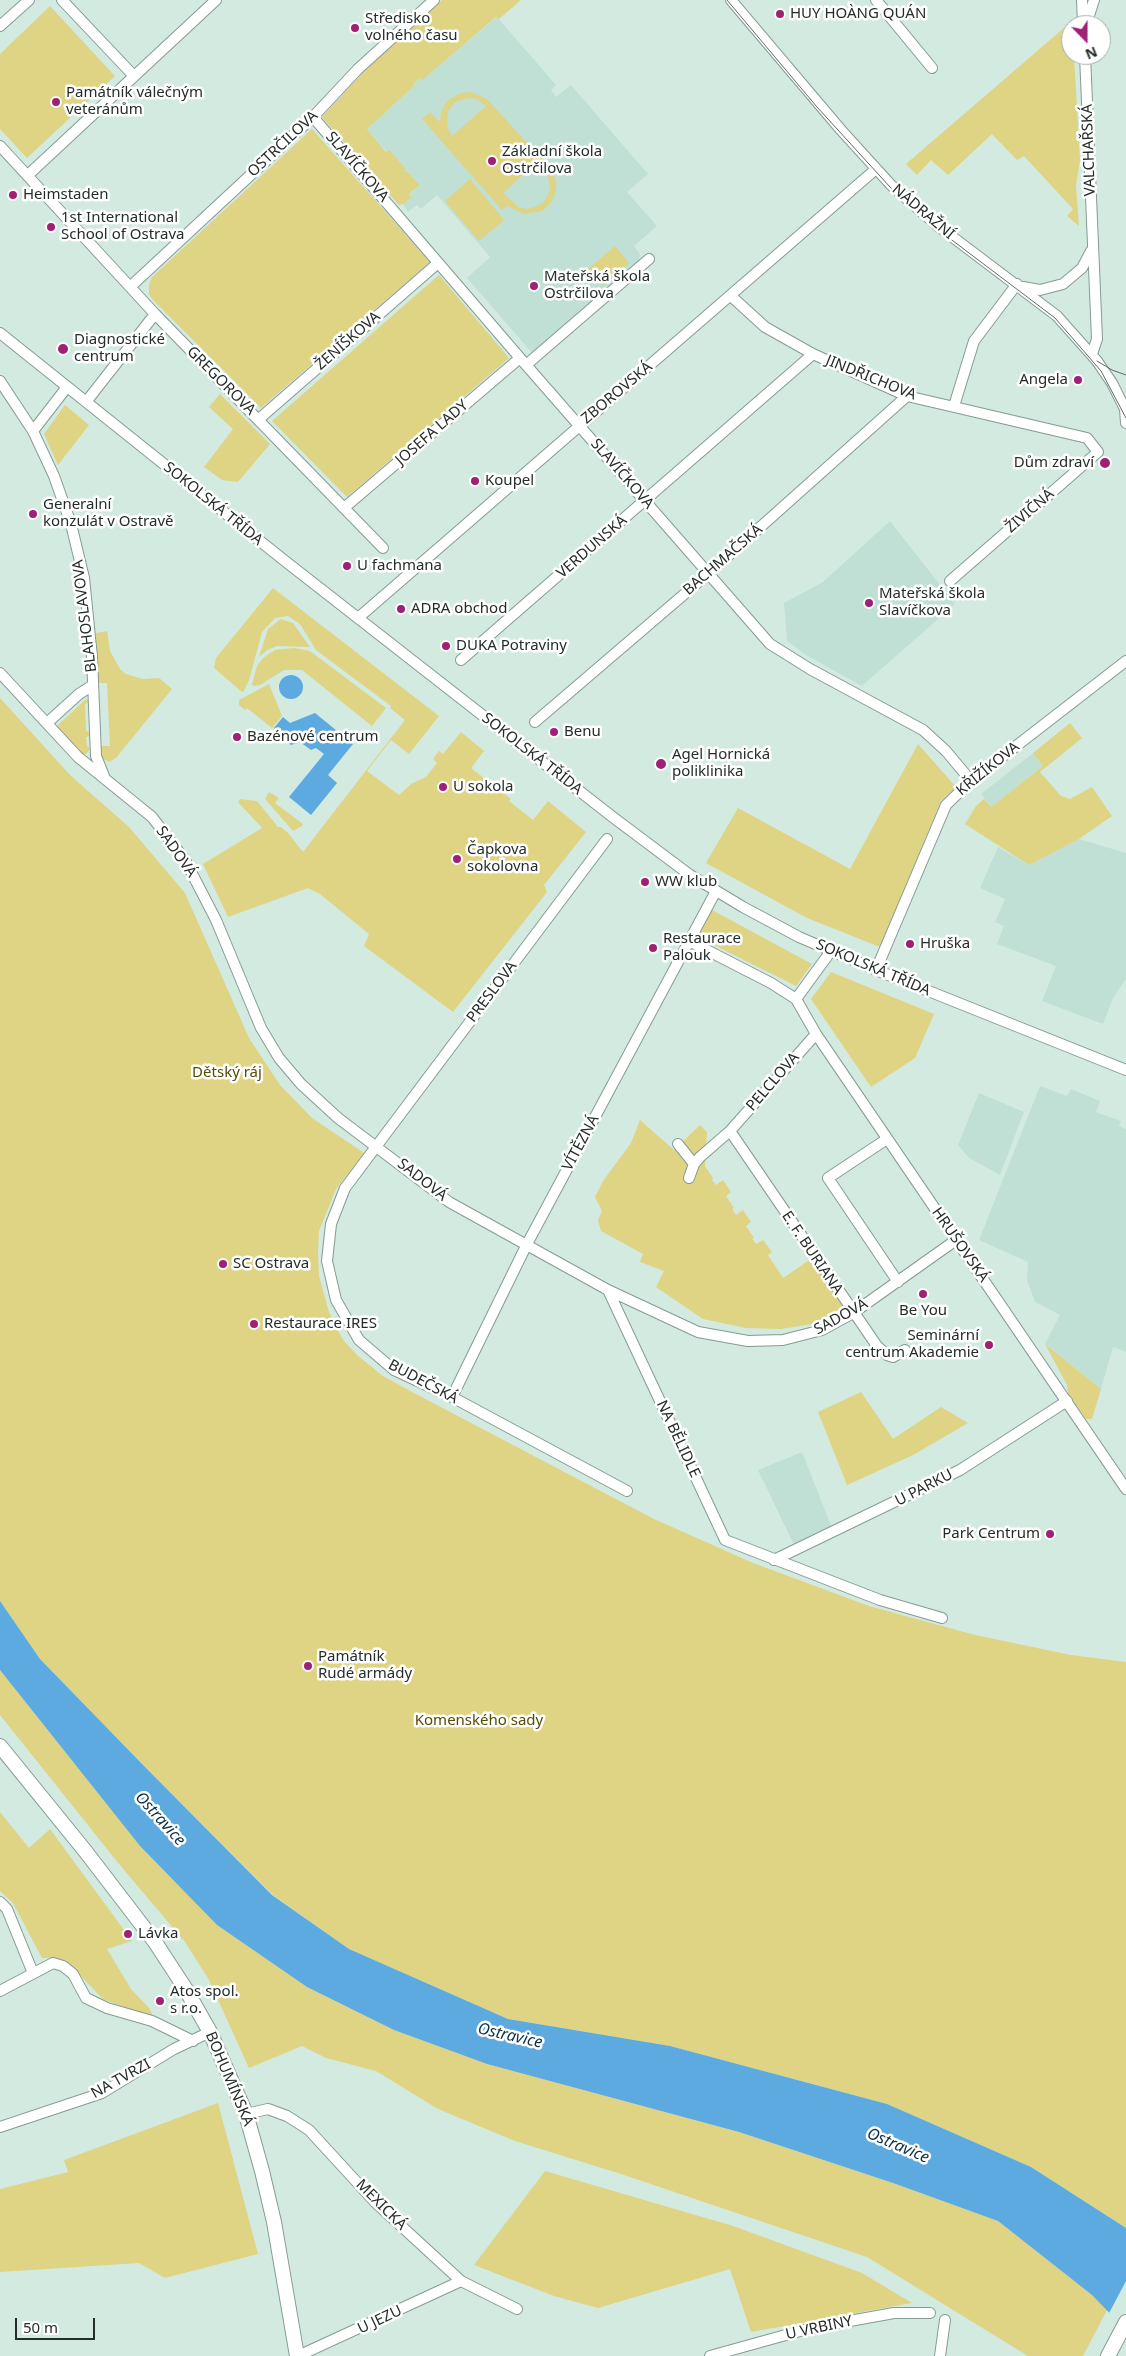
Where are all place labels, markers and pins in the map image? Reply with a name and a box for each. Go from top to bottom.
place label: HUY HOÀNG QUÁN [790,5,926,23]
marker: HUY HOÀNG QUÁN [774,8,786,20]
place label: Středisko volného času [365,10,458,45]
marker: Středisko volného času [349,22,361,34]
place label: Památník válečným veteránům [66,84,203,119]
marker: Památník válečným veteránům [50,96,62,108]
place label: Základní škola Ostrčilova [502,143,602,178]
marker: Základní škola Ostrčilova [486,155,498,167]
place label: Heimstaden [23,186,108,204]
marker: Heimstaden [7,189,19,201]
place label: 1st International School of Ostrava [61,209,184,244]
marker: 1st International School of Ostrava [45,221,57,233]
place label: Mateřská škola Ostrčilova [544,268,650,303]
marker: Mateřská škola Ostrčilova [528,280,540,292]
place label: Diagnostické centrum [74,331,165,366]
marker: Diagnostické centrum [56,342,70,356]
place label: Angela [1019,371,1068,389]
marker: Angela [1072,374,1084,386]
place label: Dům zdraví [1014,454,1094,472]
marker: Dům zdraví [1098,456,1112,470]
place label: Koupel [485,472,534,490]
marker: Koupel [469,475,481,487]
place label: Generalní konzulát v Ostravě [43,496,173,531]
marker: Generalní konzulát v Ostravě [27,508,39,520]
place label: U fachmana [357,557,442,575]
marker: U fachmana [341,560,353,572]
place label: Mateřská škola Slavíčkova [879,585,985,620]
marker: Mateřská škola Slavíčkova [863,597,875,609]
place label: ADRA obchod [411,600,507,618]
marker: ADRA obchod [395,603,407,615]
place label: DUKA Potraviny [456,637,567,655]
marker: DUKA Potraviny [440,640,452,652]
place label: Benu [564,723,601,741]
marker: Benu [548,726,560,738]
place label: Bazénové centrum [247,728,379,746]
marker: Bazénové centrum [231,731,243,743]
place label: Agel Hornická poliklinika [672,746,770,781]
marker: Agel Hornická poliklinika [654,757,668,771]
place label: U sokola [453,778,513,796]
marker: U sokola [437,781,449,793]
place label: Čapkova sokolovna [467,841,538,876]
marker: Čapkova sokolovna [451,853,463,865]
place label: WW klub [655,873,717,891]
marker: WW klub [639,876,651,888]
place label: Restaurace Palouk [663,930,741,965]
place label: Hruška [920,935,970,953]
marker: Hruška [904,938,916,950]
marker: Restaurace Palouk [647,942,659,954]
place label: SC Ostrava [233,1255,309,1273]
marker: SC Ostrava [217,1258,229,1270]
marker: Be You [917,1288,929,1300]
place label: Be You [899,1302,947,1320]
place label: Restaurace IRES [264,1315,377,1333]
marker: Restaurace IRES [248,1318,260,1330]
place label: Seminární centrum Akademie [845,1327,979,1362]
marker: Seminární centrum Akademie [983,1339,995,1351]
place label: Park Centrum [942,1525,1040,1543]
marker: Park Centrum [1044,1528,1056,1540]
place label: Památník Rudé armády [318,1648,412,1683]
marker: Památník Rudé armády [302,1660,314,1672]
place label: Lávka [138,1925,178,1943]
marker: Lávka [122,1928,134,1940]
place label: Atos spol. s r.o. [170,1983,239,2018]
marker: Atos spol. s r.o. [154,1995,166,2007]

